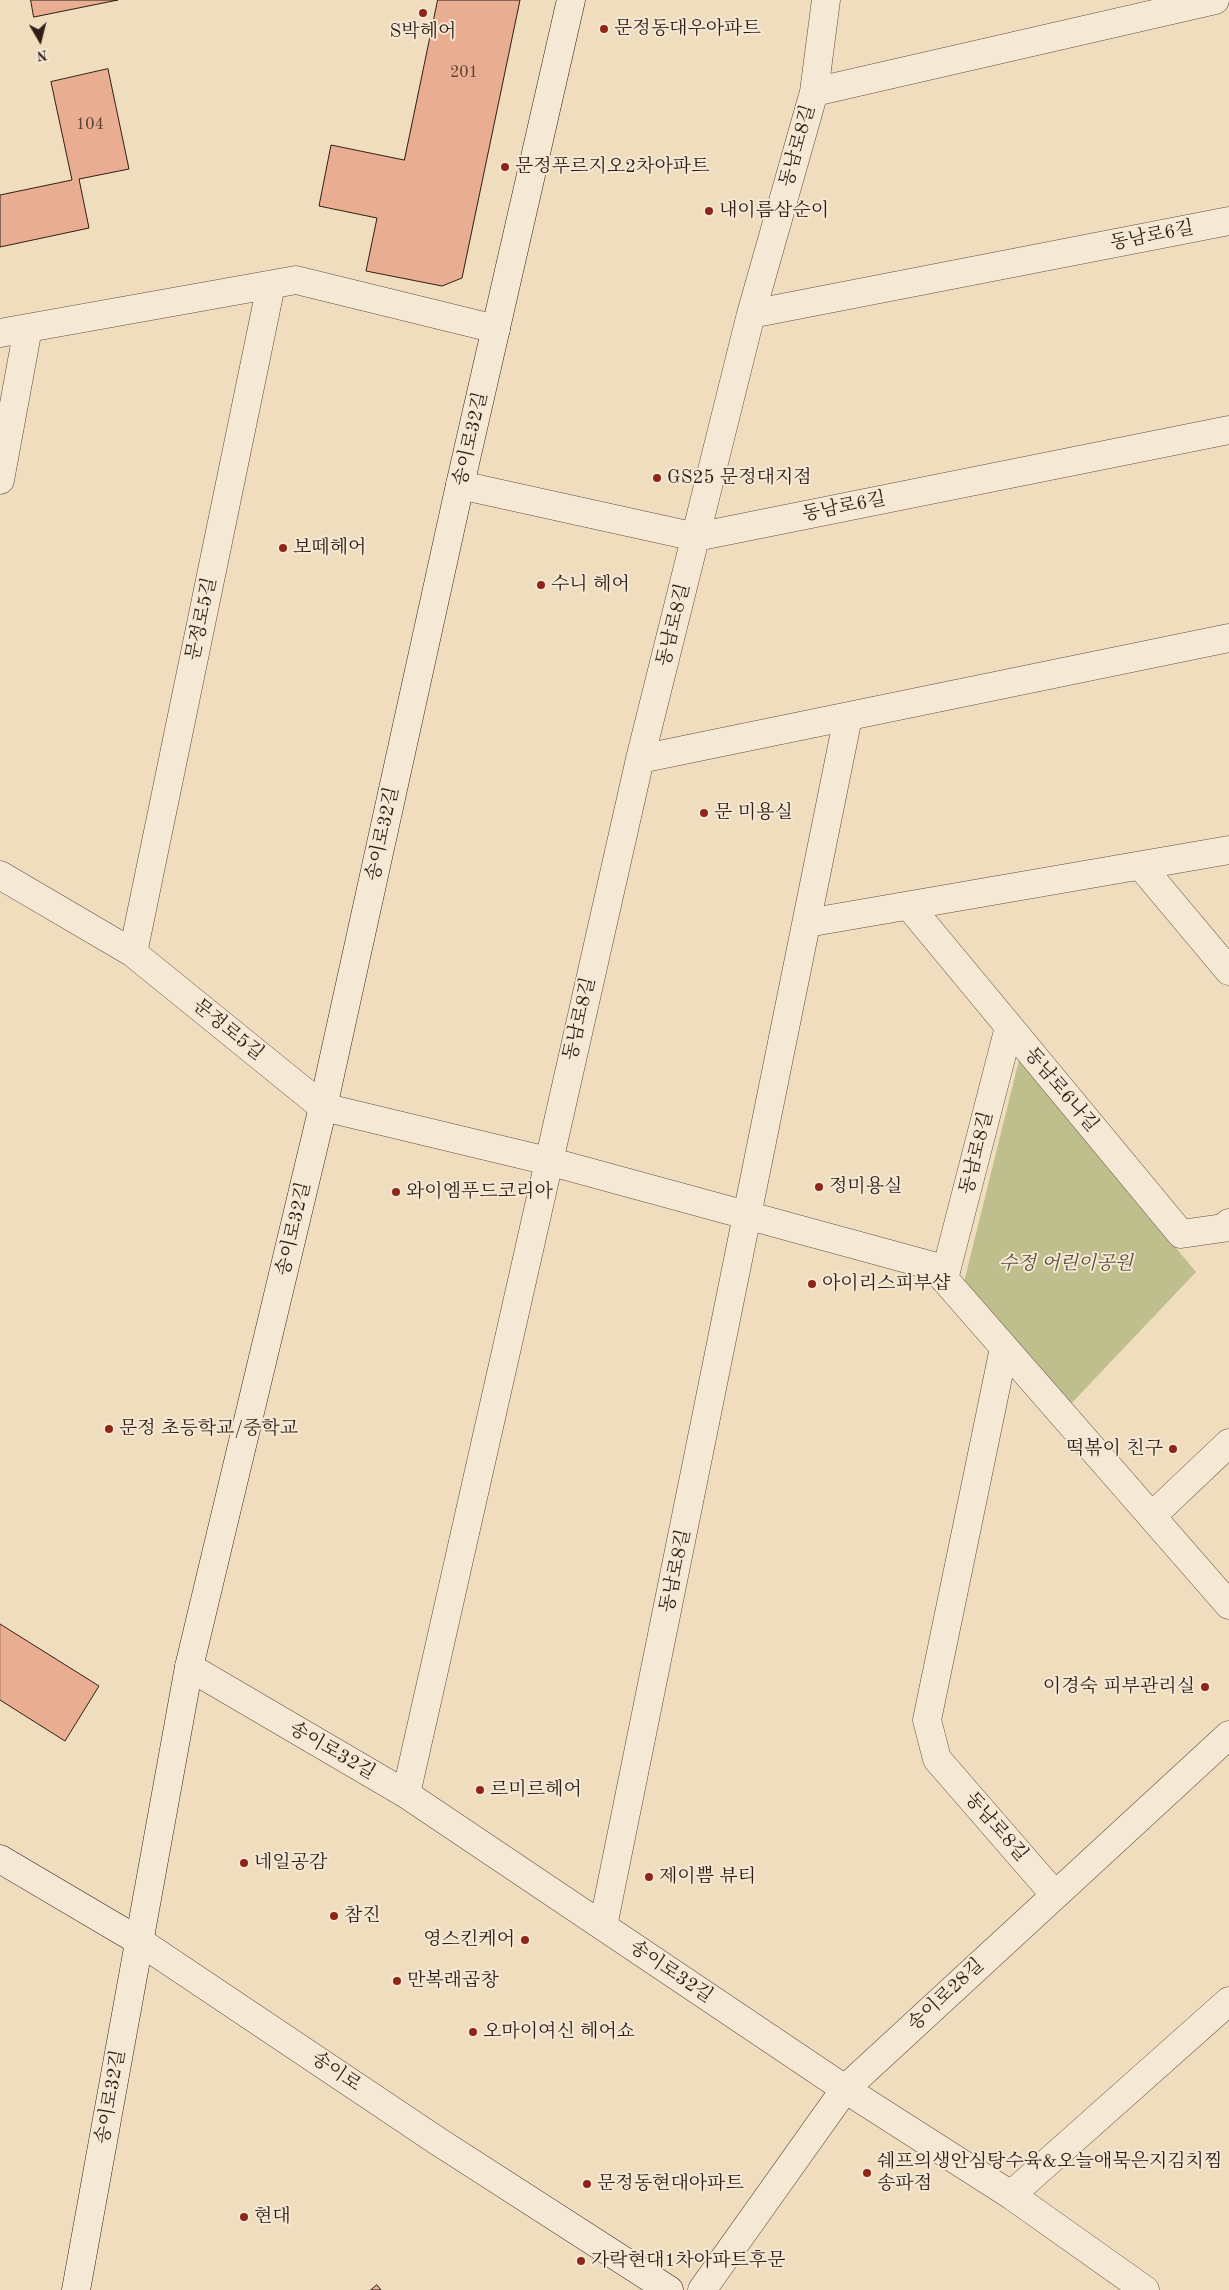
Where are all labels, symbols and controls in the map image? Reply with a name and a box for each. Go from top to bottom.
marker: S박헤어 [417,7,429,19]
north arrow [15,15,65,65]
place label: 문정동대우아파트 [614,18,761,40]
place label: S박헤어 [390,21,456,43]
marker: 문정동대우아파트 [598,23,610,35]
text: N [36,47,48,63]
house number: 201 [450,63,478,83]
street label: 동남로8길 [775,102,821,190]
house number: 104 [76,115,104,135]
place label: 문정푸르지오2차아파트 [515,156,710,178]
marker: 문정푸르지오2차아파트 [499,161,511,173]
place label: 내이름삼순이 [719,200,829,222]
marker: 내이름삼순이 [703,205,715,217]
street label: 동남로6길 [1108,217,1196,255]
street label: 송이로32길 [449,390,493,488]
place label: GS25 문정대지점 [667,467,812,489]
marker: GS25 문정대지점 [651,472,663,484]
street label: 동남로6길 [800,488,888,526]
place label: 보떼헤어 [293,537,366,559]
marker: 보떼헤어 [277,542,289,554]
place label: 수니 헤어 [551,574,630,596]
street label: 문정로5길 [182,575,222,663]
marker: 수니 헤어 [535,579,547,591]
street label: 동남로8길 [653,581,695,669]
street label: 송이로32길 [362,785,404,883]
place label: 문 미용실 [714,802,793,824]
marker: 문 미용실 [698,807,710,819]
street label: 동남로8길 [559,975,601,1063]
street label: 문정로5길 [188,995,268,1065]
street label: 동남로6나길 [1019,1043,1103,1137]
street label: 동남로8길 [956,1109,998,1197]
place label: 정미용실 [829,1176,902,1198]
street label: 송이로32길 [272,1180,316,1278]
place label: 와이엠푸드코리아 [406,1181,553,1203]
marker: 정미용실 [813,1181,825,1193]
marker: 와이엠푸드코리아 [390,1186,402,1198]
park label: 수정 어린이공원 [999,1253,1133,1275]
place label: 아이리스피부샵 [822,1273,950,1295]
marker: 아이리스피부샵 [806,1278,818,1290]
place label: 문정 초등학교/중학교 [119,1418,298,1440]
marker: 문정 초등학교/중학교 [103,1423,115,1435]
place label: 떡볶이 친구 [1066,1438,1163,1460]
marker: 떡볶이 친구 [1167,1443,1179,1455]
street label: 동남로8길 [656,1527,696,1615]
place label: 이경숙 피부관리실 [1043,1676,1195,1698]
marker: 이경숙 피부관리실 [1199,1681,1211,1693]
street label: 송이로32길 [285,1717,379,1785]
place label: 르미르헤어 [490,1779,582,1801]
marker: 르미르헤어 [474,1784,486,1796]
street label: 동남로8길 [960,1788,1032,1866]
place label: 네일공감 [254,1852,327,1874]
marker: 네일공감 [238,1857,250,1869]
place label: 제이쁨 뷰티 [659,1866,756,1888]
marker: 제이쁨 뷰티 [643,1871,655,1883]
place label: 참진 [344,1905,381,1927]
marker: 참진 [328,1910,340,1922]
place label: 영스킨케어 [423,1929,515,1951]
marker: 영스킨케어 [519,1934,531,1946]
street label: 송이로32길 [625,1936,717,2008]
street label: 송이로28길 [903,1954,989,2036]
place label: 만복래곱창 [407,1970,499,1992]
marker: 만복래곱창 [391,1975,403,1987]
place label: 오마이여신 헤어쇼 [483,2021,635,2043]
marker: 오마이여신 헤어쇼 [467,2026,479,2038]
street label: 송이로 [307,2047,365,2097]
street label: 송이로32길 [91,2048,131,2146]
place label: 쉐프의생안심탕수육&오늘애묵은지김치찜 송파점 [877,2151,1222,2195]
marker: 쉐프의생안심탕수육&오늘애묵은지김치찜 송파점 [861,2167,873,2179]
place label: 문정동현대아파트 [597,2173,744,2195]
marker: 문정동현대아파트 [581,2178,593,2190]
place label: 현대 [254,2206,291,2228]
marker: 현대 [238,2211,250,2223]
place label: 가락현대1차아파트후문 [591,2250,786,2272]
marker: 가락현대1차아파트후문 [575,2255,587,2267]

